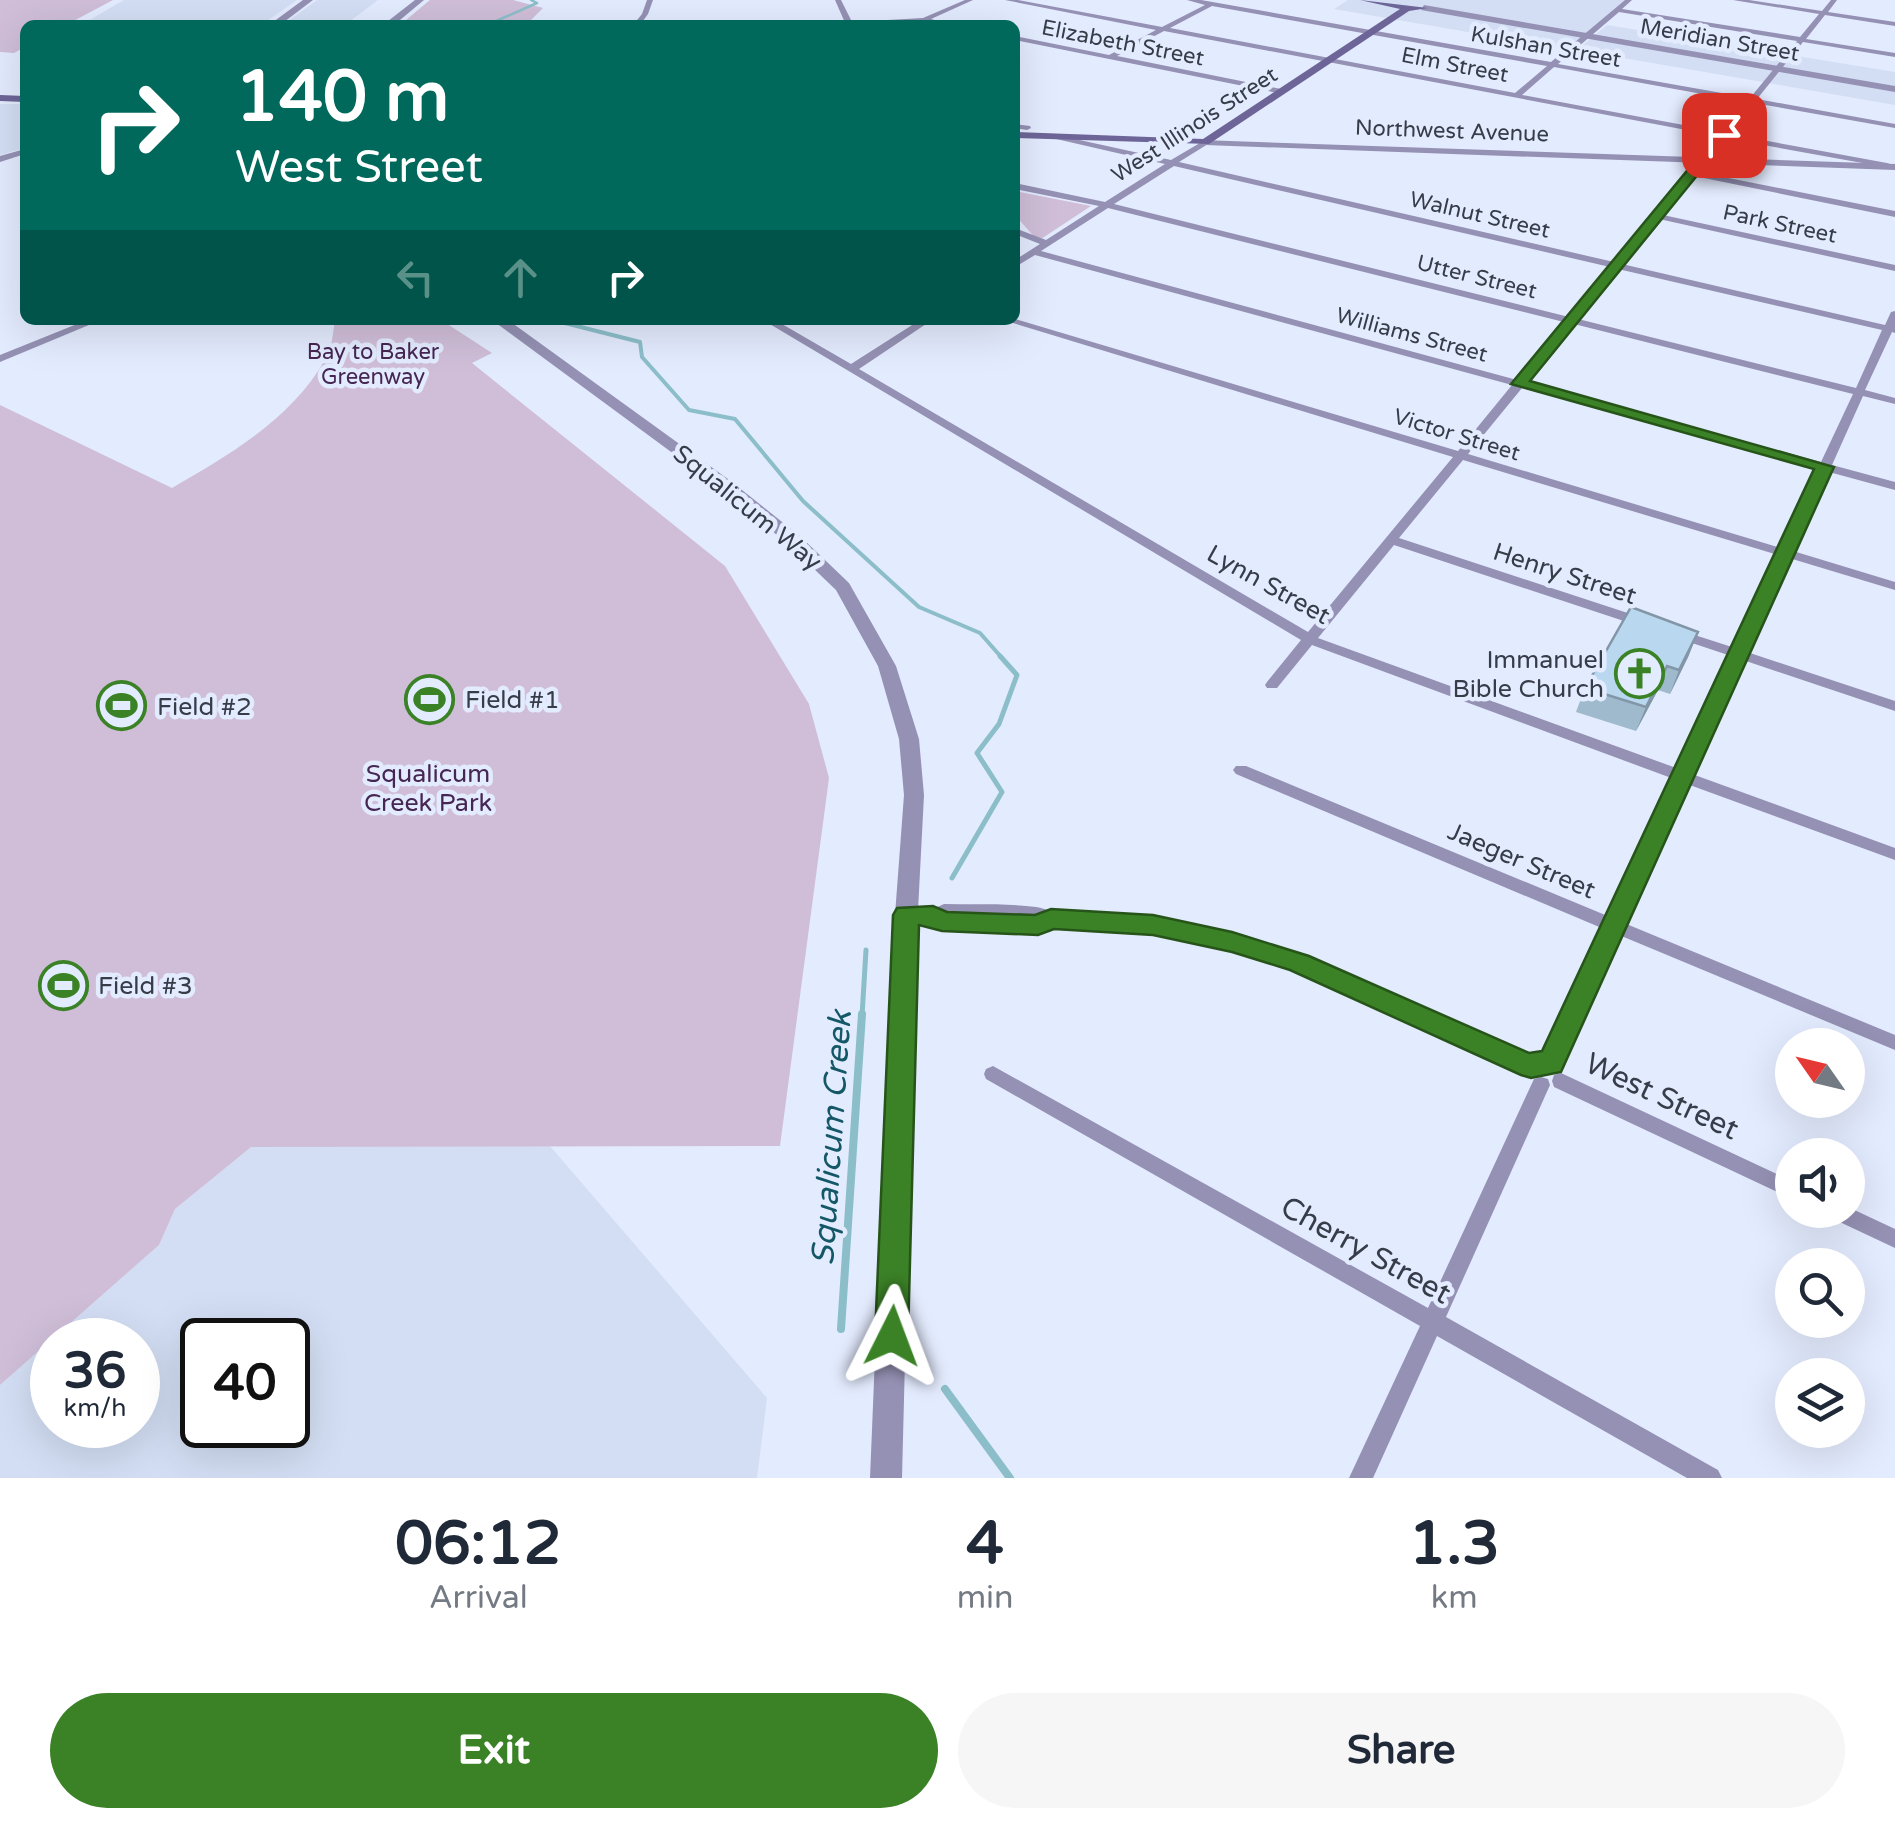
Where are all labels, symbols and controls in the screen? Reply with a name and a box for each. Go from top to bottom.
street label: Meridian Street [1638,13,1801,67]
street label: Elizabeth Street [1039,14,1206,71]
street label: Kulshan Street [1469,21,1623,73]
street label: Elm Street [1399,42,1510,88]
text: 140 m [235,56,449,140]
icon: right [70,60,200,190]
street label: West Illinois Street [1107,62,1282,188]
pin [1682,93,1767,178]
icon: arrive [1697,108,1752,163]
street label: Northwest Avenue [1355,115,1549,147]
text: West Street [235,141,483,195]
street label: Walnut Street [1407,186,1552,244]
street label: Park Street [1721,199,1839,249]
icon: left [388,250,443,305]
icon: ahead [493,250,548,305]
icon: right [598,250,653,305]
street label: Utter Street [1414,250,1539,304]
street label: Williams Street [1333,302,1490,368]
park label: Bay to Baker Greenway [307,339,440,390]
street label: Victor Street [1390,403,1523,467]
street label: Squalicum Way [667,439,828,577]
street label: Henry Street [1489,537,1641,611]
street label: Lynn Street [1202,539,1336,631]
place label: Immanuel Bible Church [1453,645,1604,704]
church icon: Immanuel Bible Church [1613,647,1665,699]
sports icon: Field #1 [404,673,456,725]
sports icon: Field #2 [96,680,148,732]
place label: Field #1 [465,685,560,715]
place label: Field #2 [157,692,252,722]
park label: Squalicum Creek Park [364,759,492,818]
street label: Jaeger Street [1443,816,1600,906]
sports icon: Field #3 [37,959,89,1011]
place label: Field #3 [98,971,193,1001]
water label: Squalicum Creek [804,1007,860,1267]
north arrow [1775,1028,1865,1118]
map controls [1775,1028,1865,1448]
street label: West Street [1579,1045,1744,1148]
button: sound [1775,1138,1865,1228]
street label: Cherry Street [1274,1189,1457,1312]
button: search [1775,1248,1865,1338]
position arrow [840,1284,944,1388]
speed limit sign: 40 [180,1318,310,1448]
text: 36 [64,1341,126,1401]
button: layers [1775,1358,1865,1448]
text: km/h [64,1393,126,1423]
text: 06:12 [395,1508,562,1580]
text: 4 [966,1508,1004,1580]
text: 1.3 [1409,1508,1500,1580]
text: Arrival [429,1579,528,1617]
text: min [957,1579,1014,1617]
text: km [1431,1579,1478,1617]
button: Exit [50,1693,938,1808]
button: Share [958,1693,1845,1808]

